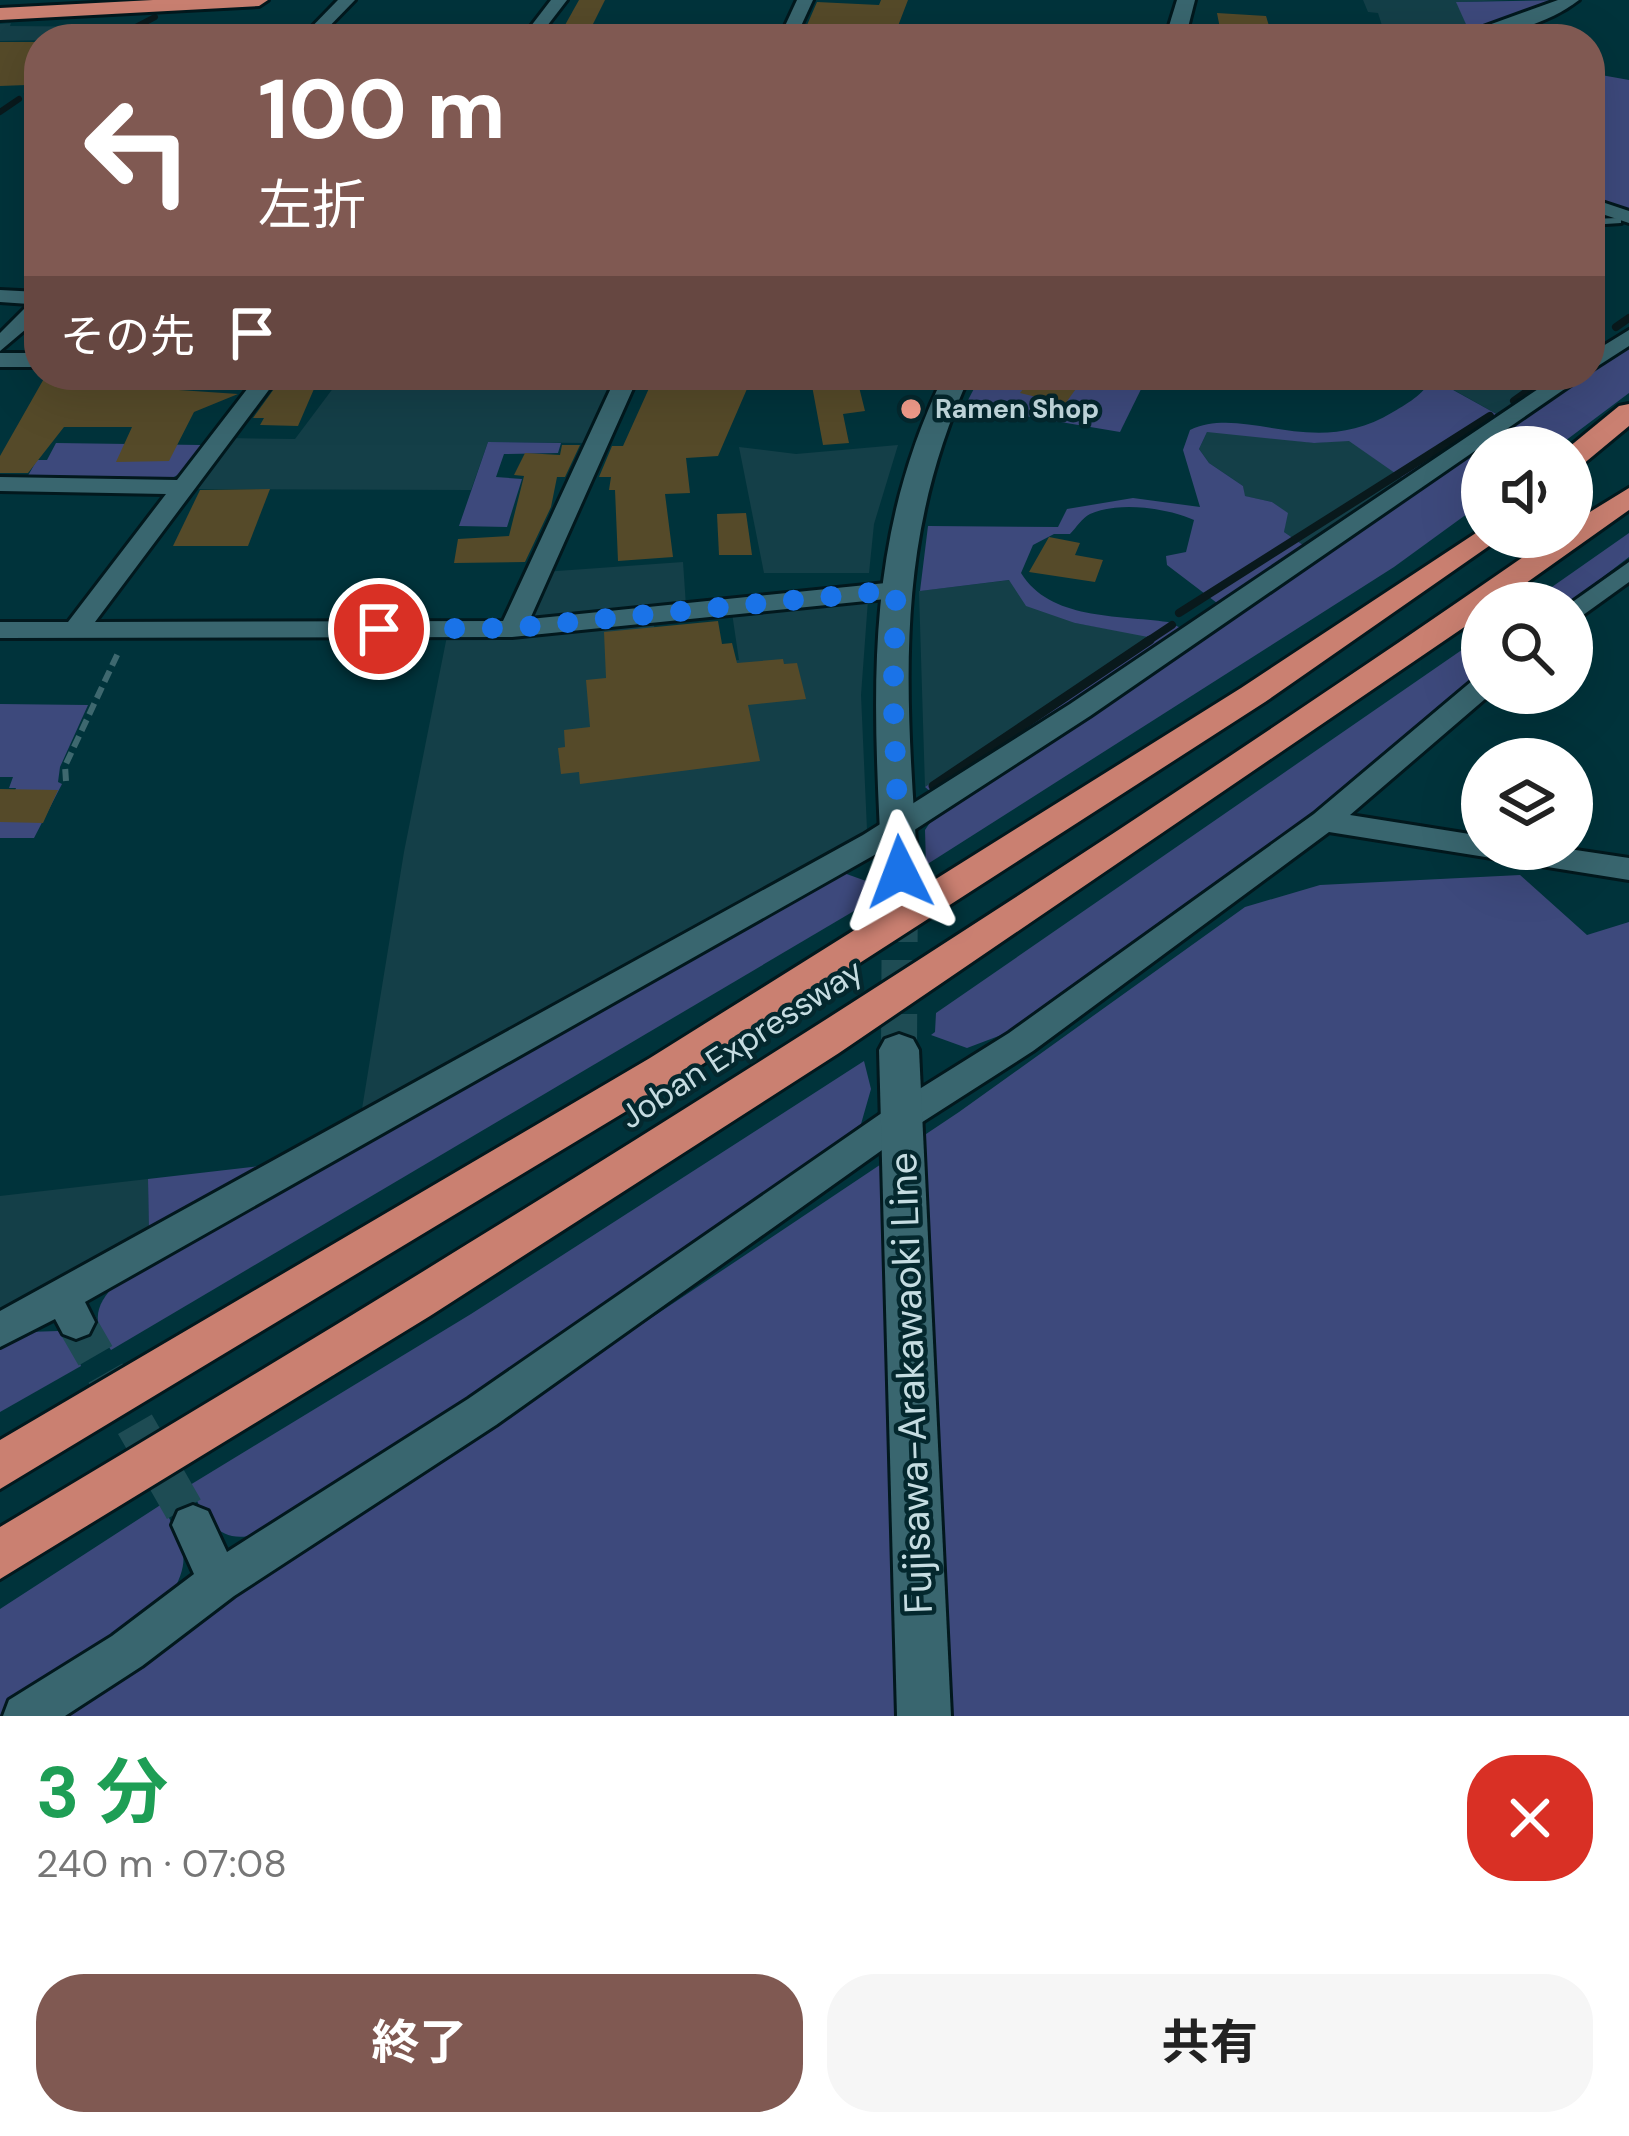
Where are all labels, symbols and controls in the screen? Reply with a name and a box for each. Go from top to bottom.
text: 100 m [258,55,506,164]
icon: left [60,72,216,228]
text: 左折 [258,170,366,241]
icon: arrive [219,300,285,366]
text: その先 [60,307,195,366]
place label: Ramen Shop [935,391,1099,426]
marker: Ramen Shop [898,396,924,422]
map controls [1461,426,1593,870]
button: sound [1461,426,1593,558]
pin [328,578,430,680]
button: search [1461,582,1593,714]
icon: arrive [346,596,412,662]
button: layers [1461,738,1593,870]
position arrow [837,809,963,935]
street label: Joban Expressway [612,949,871,1138]
street label: Fujisawa-Arakawaoki Line [877,1151,944,1615]
text: 3 分 [36,1746,168,1839]
button: close [1467,1755,1593,1881]
text: 240 m · 07:08 [36,1838,287,1889]
button: 終了 [36,1974,803,2112]
button: 共有 [827,1974,1593,2112]

